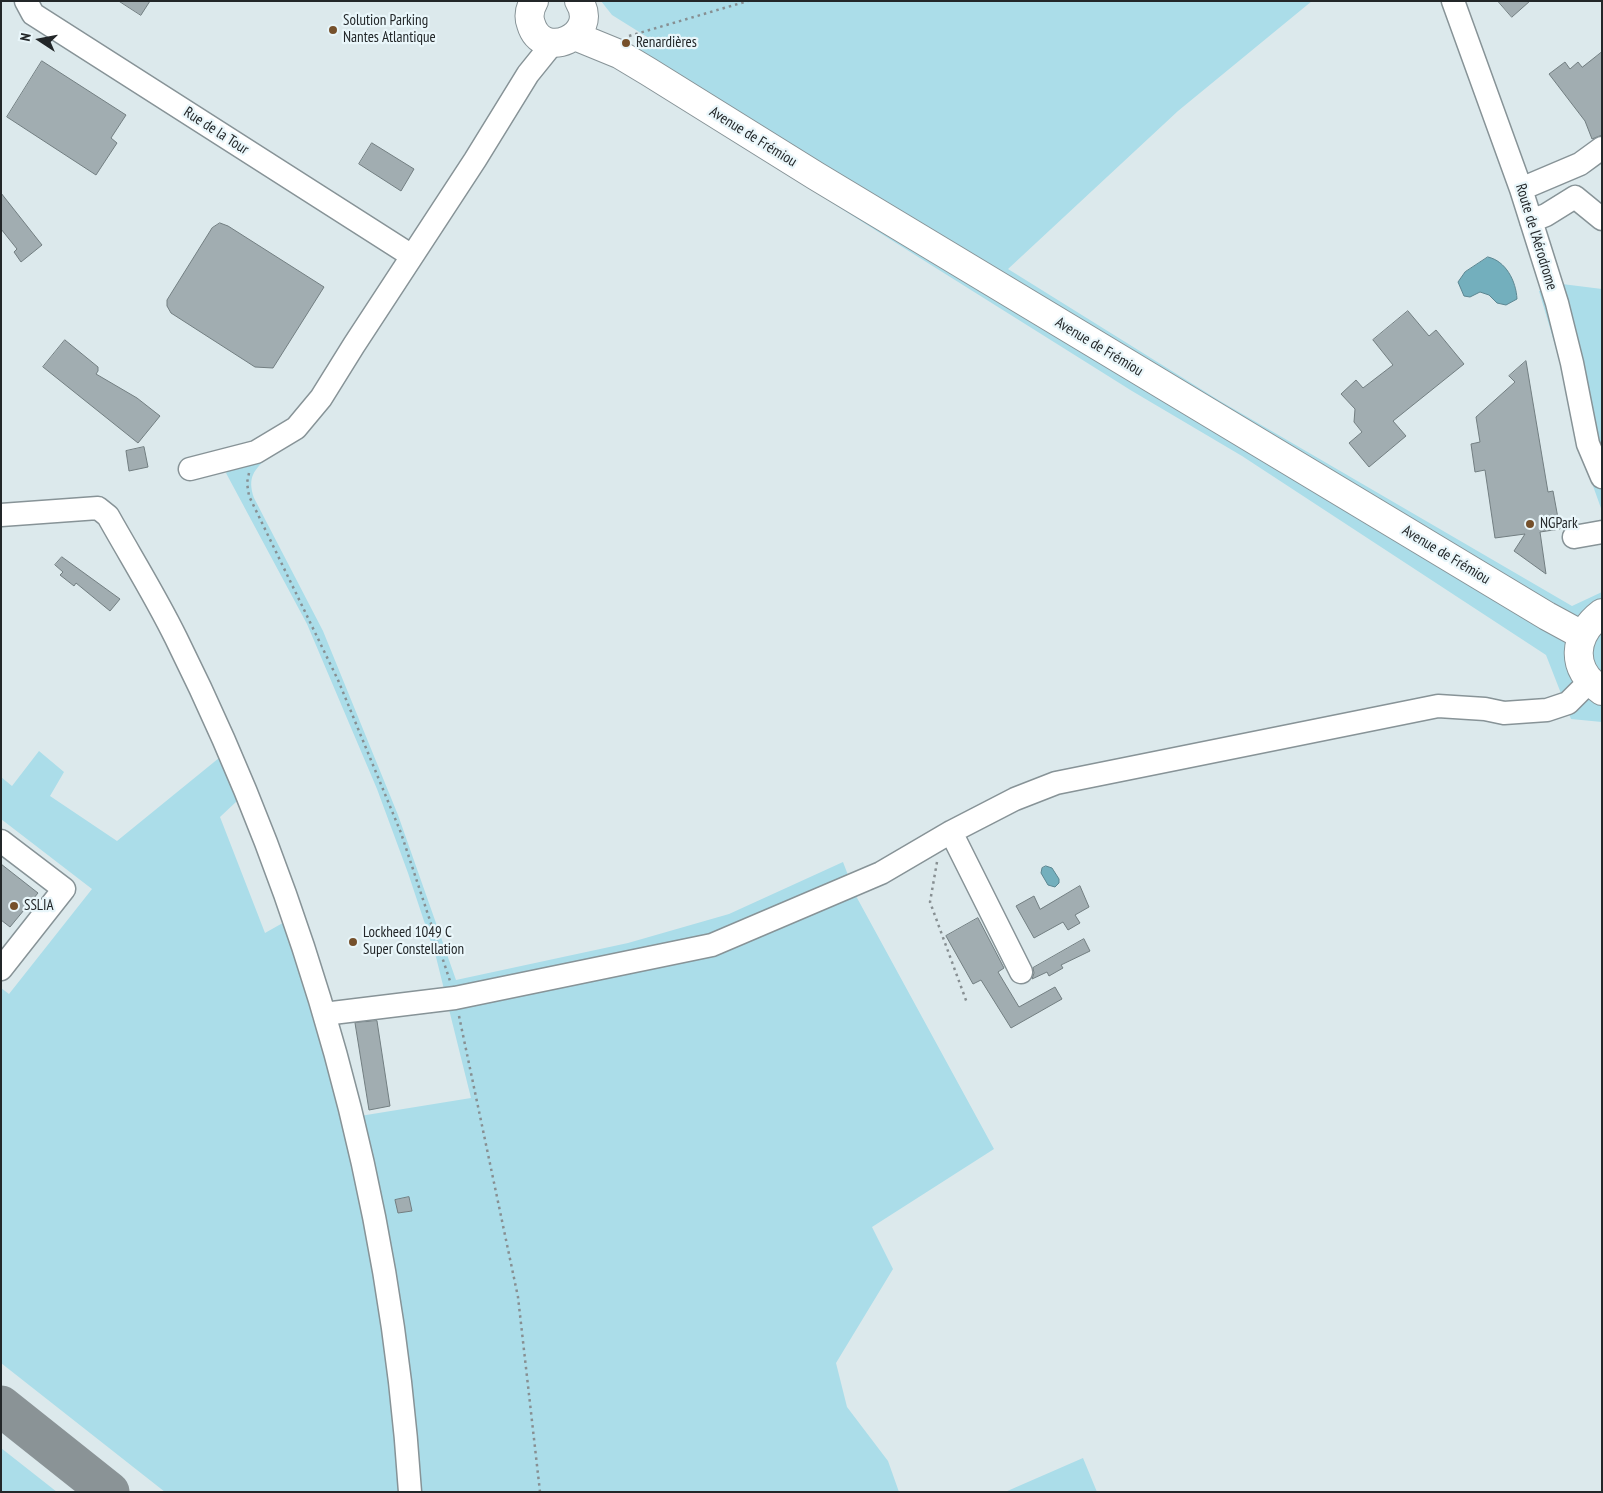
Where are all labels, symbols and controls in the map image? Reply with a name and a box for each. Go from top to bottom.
place label: Solution Parking Nantes Atlantique [343,12,436,47]
north arrow [15,15,65,65]
marker: Solution Parking Nantes Atlantique [327,24,339,36]
text: N [16,32,35,43]
place label: Renardières [636,34,697,52]
marker: Renardières [620,37,632,49]
street label: Rue de la Tour [180,103,252,159]
street label: Avenue de Frémiou [706,103,800,171]
street label: Route de l'Aérodrome [1511,182,1561,292]
street label: Avenue de Frémiou [1052,314,1146,380]
place label: NGPark [1540,515,1578,533]
marker: NGPark [1524,518,1536,530]
street label: Avenue de Frémiou [1399,522,1493,588]
place label: SSLIA [24,897,54,915]
marker: SSLIA [8,900,20,912]
place label: Lockheed 1049 C Super Constellation [363,924,464,959]
marker: Lockheed 1049 C Super Constellation [347,936,359,948]

